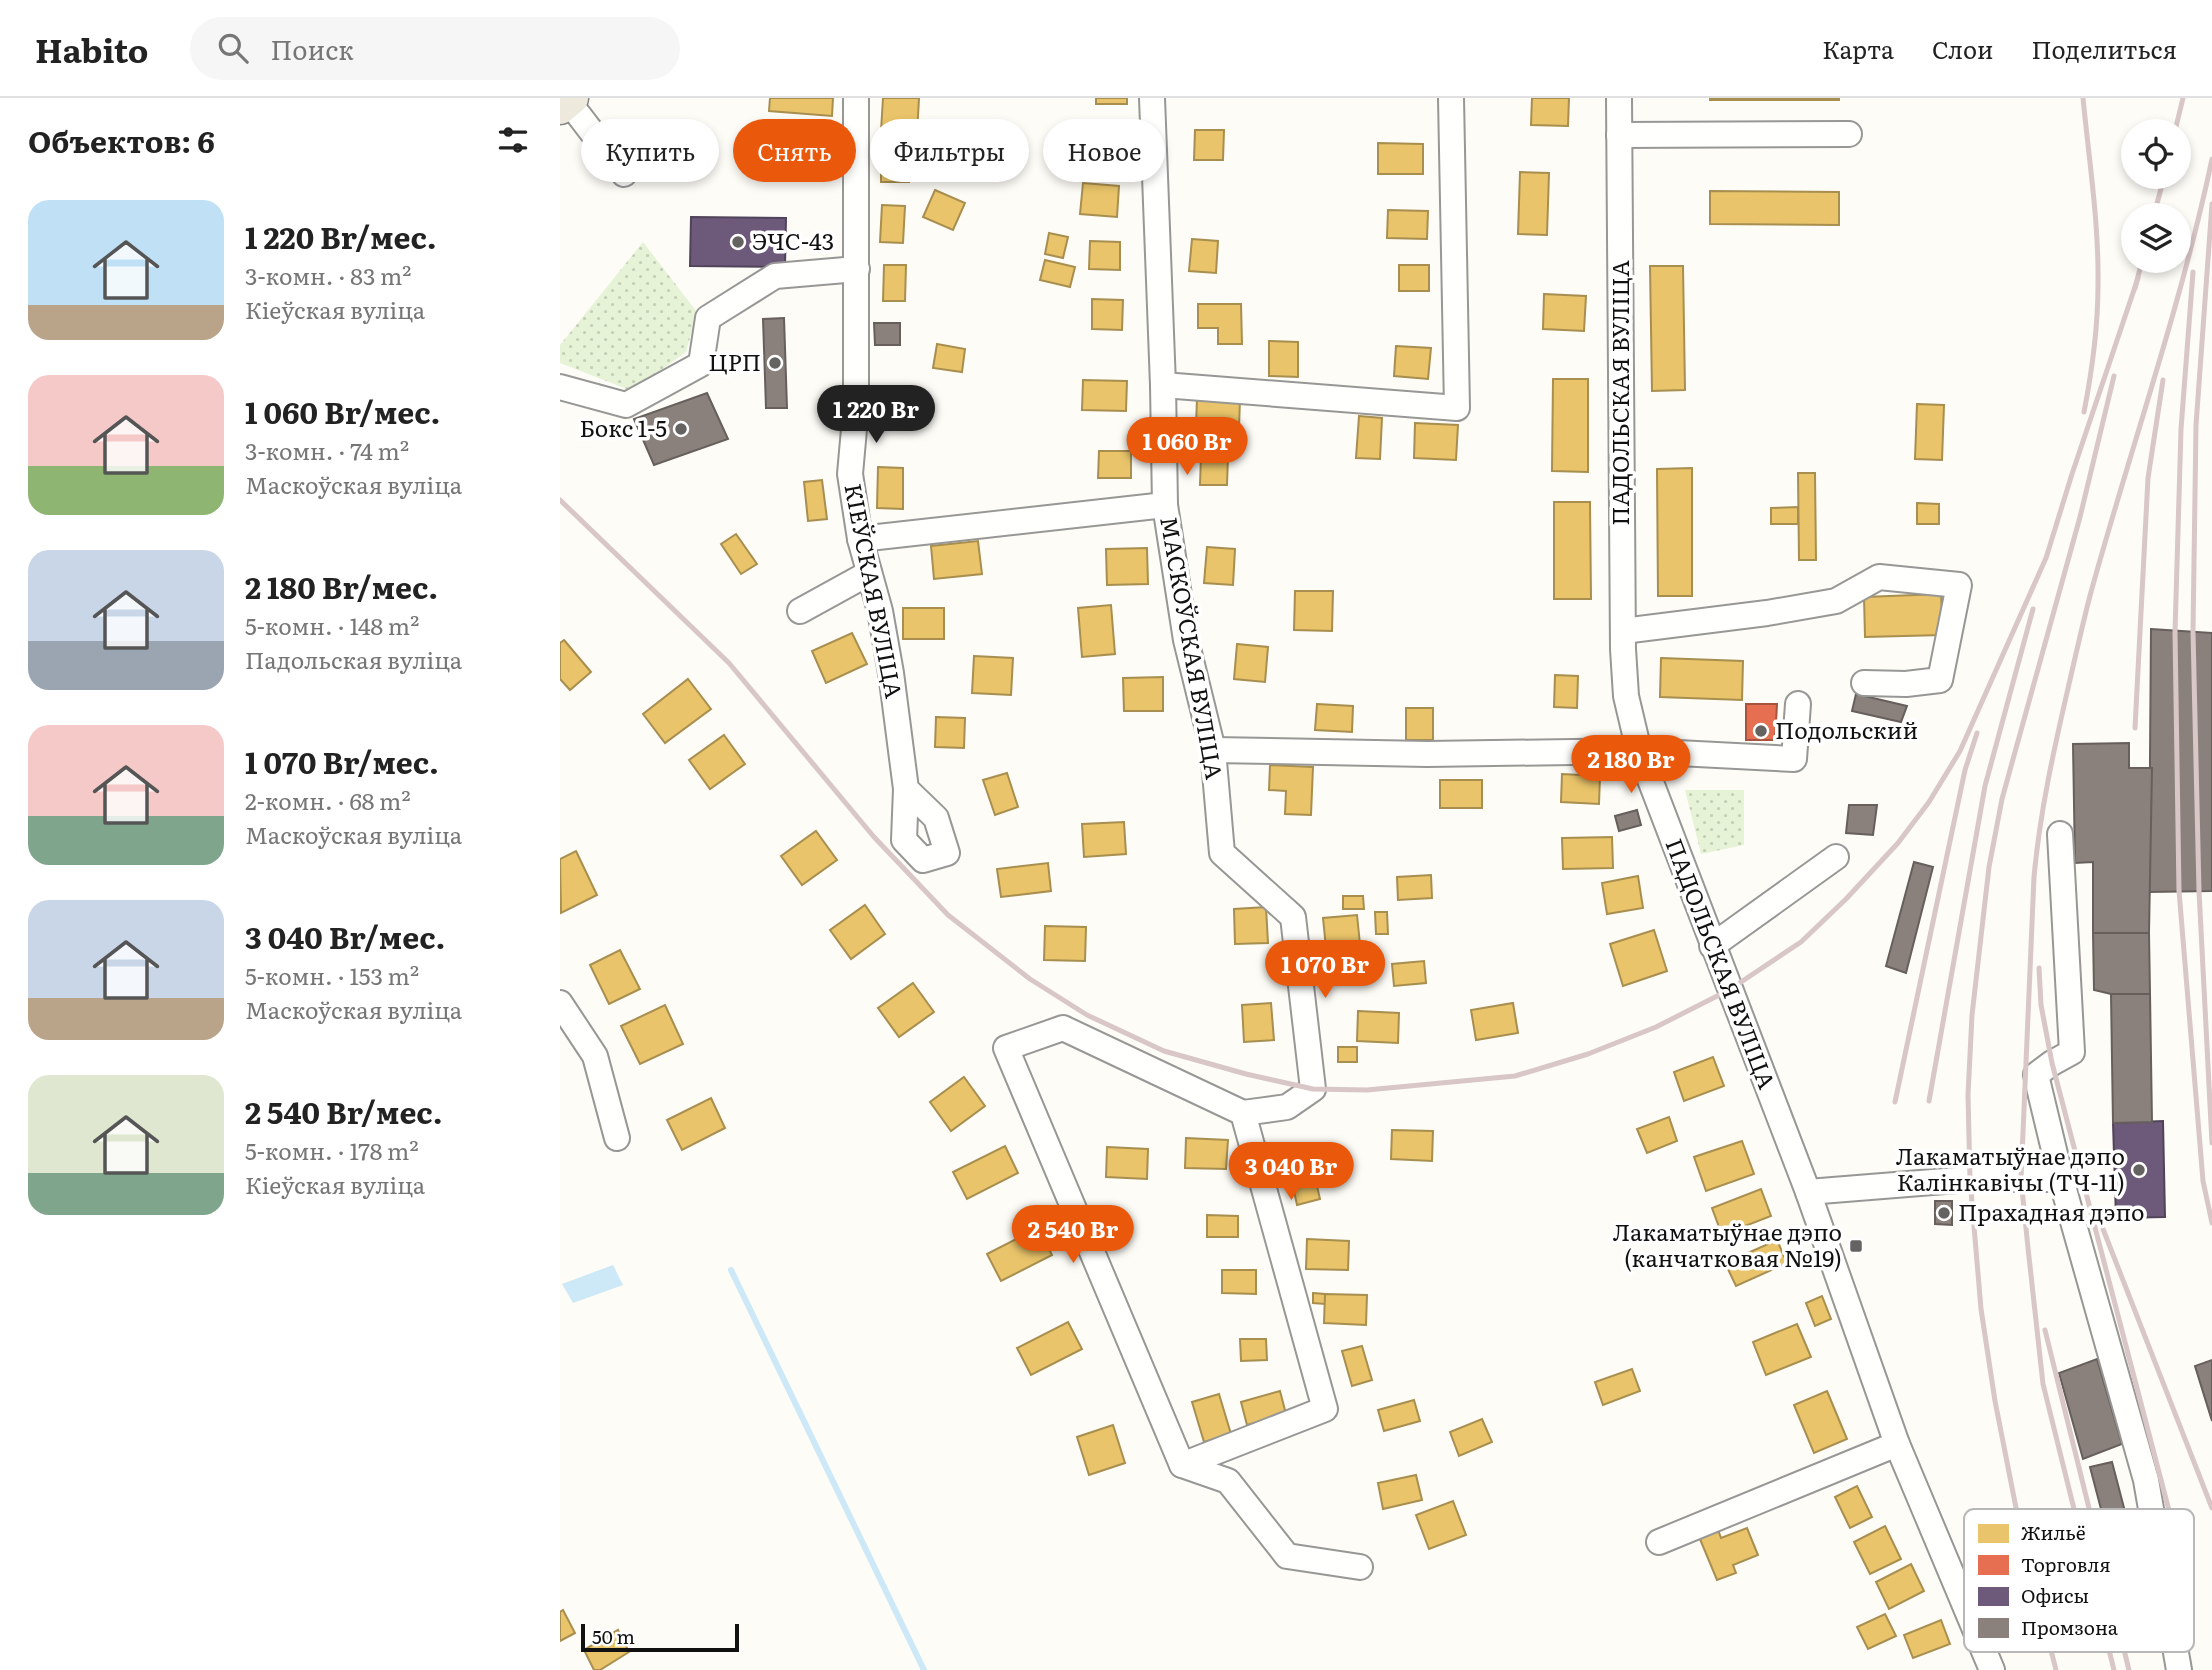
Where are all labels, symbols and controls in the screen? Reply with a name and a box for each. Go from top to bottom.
search box [190,17,680,80]
text: Habito [35,24,148,73]
icon: search [214,29,252,67]
text: Поиск [270,29,354,68]
text: Карта [1822,31,1894,66]
text: Слои [1932,31,1993,66]
text: Поделиться [2031,31,2177,66]
text: Объектов: 6 [28,118,215,162]
chip: Купить [581,119,719,182]
chip: Снять [733,119,856,182]
chip: Фильтры [870,119,1029,182]
chip: Новое [1043,119,1165,182]
map controls [2121,119,2191,273]
button: locate [2121,119,2191,189]
icon: filters [494,121,532,159]
button: layers [2121,203,2191,273]
text: 1 220 Br/мес. [245,214,437,258]
place label: ЭЧС-43 [752,223,834,257]
icon: home [84,228,168,312]
marker: ЭЧС-43 [730,234,746,250]
text: 3-комн. · 83 m² [245,258,411,292]
street label: ПАДОЛЬСКАЯ ВУЛІЦА [1602,260,1636,526]
text: Кіеўская вуліца [245,292,425,326]
place label: ЦРП [708,344,761,378]
marker: ЦРП [767,355,783,371]
pin: 1 220 Br [804,386,948,445]
text: 1 060 Br/мес. [245,389,440,433]
text: 1 220 Br [833,391,919,425]
icon: home [84,403,168,487]
place label: Бокс 1-5 [580,410,667,444]
pin: 1 060 Br [1115,418,1259,477]
marker: Бокс 1-5 [673,421,689,437]
text: 1 060 Br [1143,423,1231,457]
text: 3-комн. · 74 m² [245,433,409,467]
text: Маскоўская вуліца [245,467,462,501]
street label: КІЕЎСКАЯ ВУЛІЦА [837,480,912,701]
street label: МАСКОЎСКАЯ ВУЛІЦА [1153,514,1233,782]
text: 2 180 Br/мес. [245,564,438,608]
icon: home [84,578,168,662]
text: 5-комн. · 148 m² [245,608,419,642]
text: Падольская вуліца [245,642,462,676]
place label: Подольский [1775,712,1918,746]
marker: Подольский [1753,723,1769,739]
pin: 2 180 Br [1559,736,1703,795]
text: 1 070 Br/мес. [245,739,439,783]
text: 2 180 Br [1587,741,1675,775]
icon: home [84,753,168,837]
text: 2-комн. · 68 m² [245,783,411,817]
text: Маскоўская вуліца [245,817,462,851]
street label: ПАДОЛЬСКАЯ ВУЛІЦА [1658,833,1785,1093]
text: 3 040 Br/мес. [245,914,445,958]
icon: home [84,928,168,1012]
pin: 1 070 Br [1253,940,1397,1000]
text: 1 070 Br [1281,946,1369,980]
text: 5-комн. · 153 m² [245,958,419,992]
text: Маскоўская вуліца [245,992,462,1026]
text: 2 540 Br/мес. [245,1089,443,1133]
icon: home [84,1103,168,1187]
text: 5-комн. · 178 m² [245,1133,419,1167]
place label: Лакаматыўнае дэпо Калінкавічы (ТЧ-11) [1896,1138,2125,1198]
pin: 3 040 Br [1219,1142,1363,1202]
text: 3 040 Br [1245,1148,1337,1182]
marker: Лакаматыўнае дэпо Калінкавічы (ТЧ-11) [2131,1162,2147,1178]
text: Кіеўская вуліца [245,1167,425,1201]
place label: Прахадная дэпо [1958,1194,2145,1228]
marker: Прахадная дэпо [1936,1205,1952,1221]
pin: 2 540 Br [1001,1206,1145,1265]
text: 2 540 Br [1028,1211,1118,1245]
place label: Лакаматыўнае дэпо (канчатковая №19) [1613,1214,1842,1274]
marker: Лакаматыўнае дэпо (канчатковая №19) [1848,1238,1864,1254]
legend [1964,1509,2194,1652]
text: Жильё [2021,1518,2086,1546]
text: Торговля [2021,1550,2111,1578]
text: Офисы [2021,1581,2089,1609]
text: Промзона [2021,1613,2119,1641]
scale bar [581,1621,738,1653]
text: 50 m [592,1622,635,1650]

